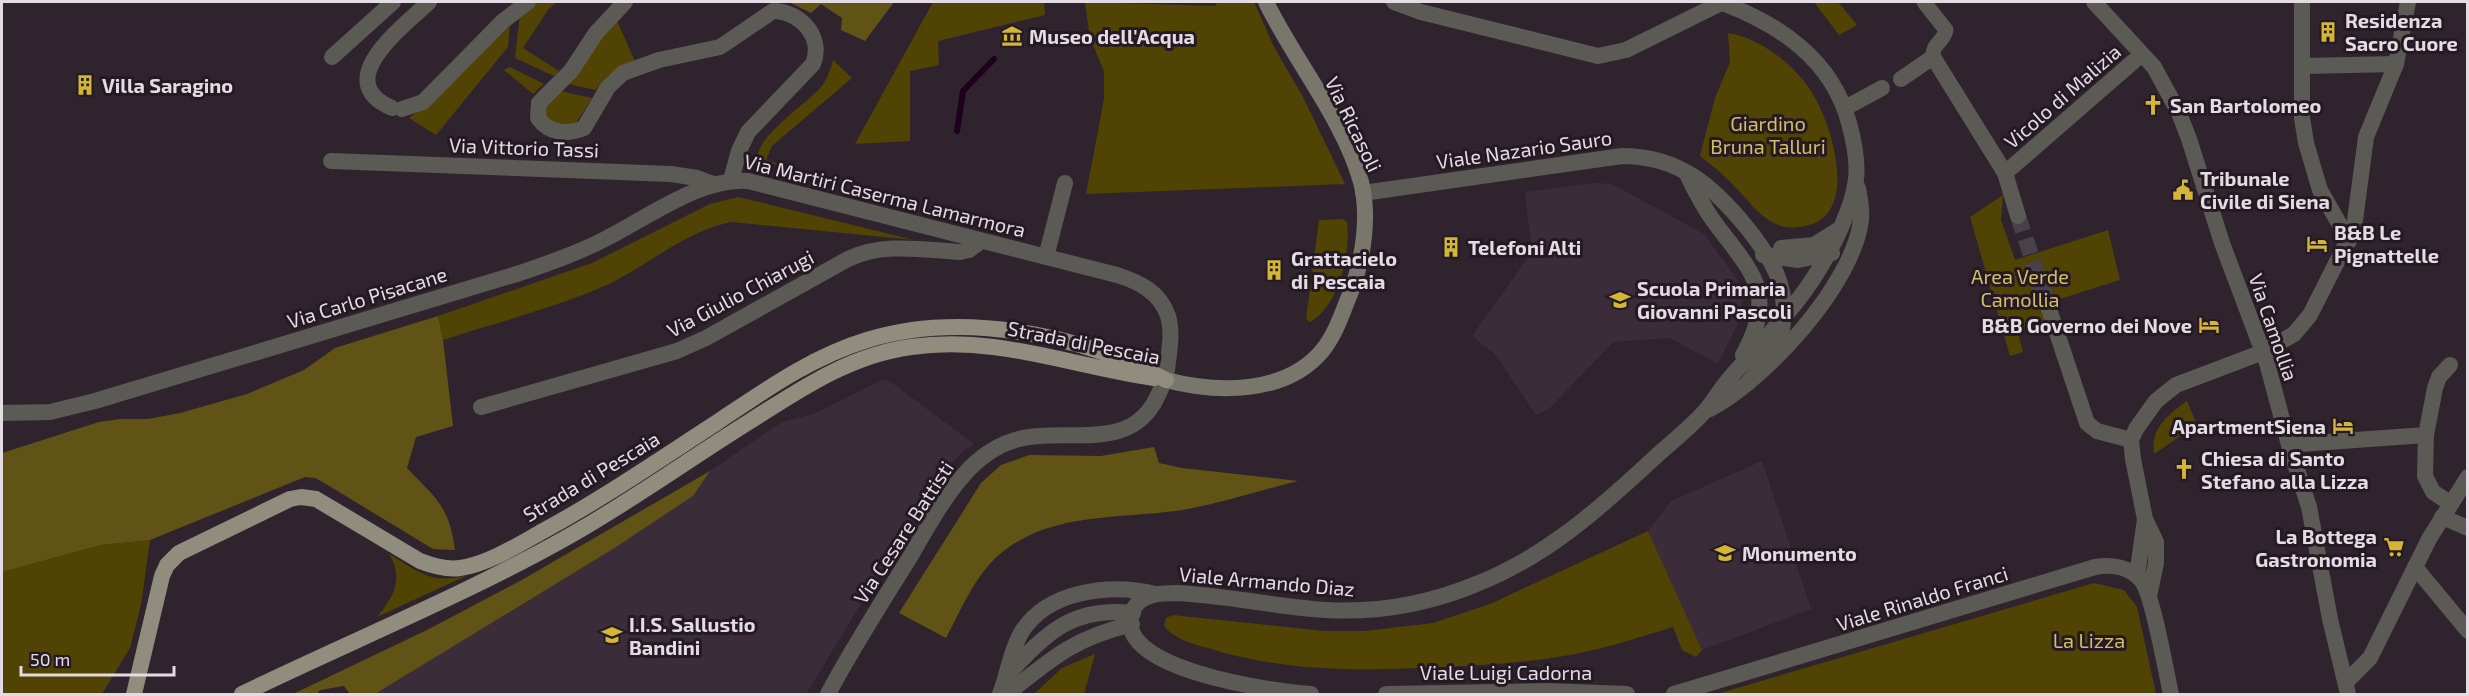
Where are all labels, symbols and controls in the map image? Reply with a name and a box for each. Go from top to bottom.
place label: Residenza Sacro Cuore [2345,8,2458,55]
building icon: Residenza Sacro Cuore [2316,20,2340,44]
museum icon: Museo dell'Acqua [1000,24,1024,48]
place label: Museo dell'Acqua [1029,24,1195,48]
street label: Vicolo di Malizia [1999,39,2125,153]
street label: Via Ricasoli [1321,72,1387,176]
building icon: Villa Saragino [73,73,97,97]
place label: Villa Saragino [102,73,233,97]
church icon: San Bartolomeo [2141,93,2165,117]
place label: San Bartolomeo [2170,93,2321,117]
park label: Giardino Bruna Talluri [1710,111,1826,158]
street label: Viale Nazario Sauro [1435,125,1613,173]
street label: Via Vittorio Tassi [449,132,599,162]
street label: Via Martiri Caserma Lamarmora [742,148,1028,242]
place label: Tribunale Civile di Siena [2200,166,2330,213]
public building icon: Tribunale Civile di Siena [2171,178,2195,202]
place label: B&B Le Pignattelle [2334,220,2439,267]
hotel icon: B&B Le Pignattelle [2305,232,2329,256]
building icon: Telefoni Alti [1439,235,1463,259]
place label: Telefoni Alti [1468,235,1581,259]
street label: Via Giulio Chiarugi [663,244,817,342]
place label: Grattacielo di Pescaia [1291,246,1397,293]
building icon: Grattacielo di Pescaia [1262,258,1286,282]
street label: Via Carlo Pisacane [284,261,450,333]
park label: Area Verde Camollia [1971,264,2069,311]
street label: Via Camollia [2244,270,2304,384]
place label: Scuola Primaria Giovanni Pascoli [1637,276,1792,323]
school or university icon: Scuola Primaria Giovanni Pascoli [1608,288,1632,312]
place label: B&B Governo dei Nove [1982,313,2192,337]
hotel icon: B&B Governo dei Nove [2197,313,2221,337]
street label: Strada di Pescaia [1006,315,1162,369]
place label: ApartmentSiena [2172,414,2326,438]
hotel icon: ApartmentSiena [2331,414,2355,438]
street label: Strada di Pescaia [518,426,664,526]
place label: Chiesa di Santo Stefano alla Lizza [2201,446,2369,493]
street label: Via Cesare Battisti [848,456,958,608]
church icon: Chiesa di Santo Stefano alla Lizza [2172,457,2196,481]
place label: La Bottega Gastronomia [2255,524,2377,571]
supermarket icon: La Bottega Gastronomia [2382,535,2406,559]
school or university icon: Monumento [1713,541,1737,565]
place label: Monumento [1742,541,1857,565]
street label: Viale Rinaldo Franci [1833,560,2011,636]
street label: Viale Armando Diaz [1178,561,1356,601]
place label: I.I.S. Sallustio Bandini [629,612,756,659]
school or university icon: I.I.S. Sallustio Bandini [600,623,624,647]
park label: La Lizza [2053,628,2125,652]
scale bar [21,639,174,677]
text: 50 m [30,648,70,670]
street label: Viale Luigi Cadorna [1420,660,1592,684]

